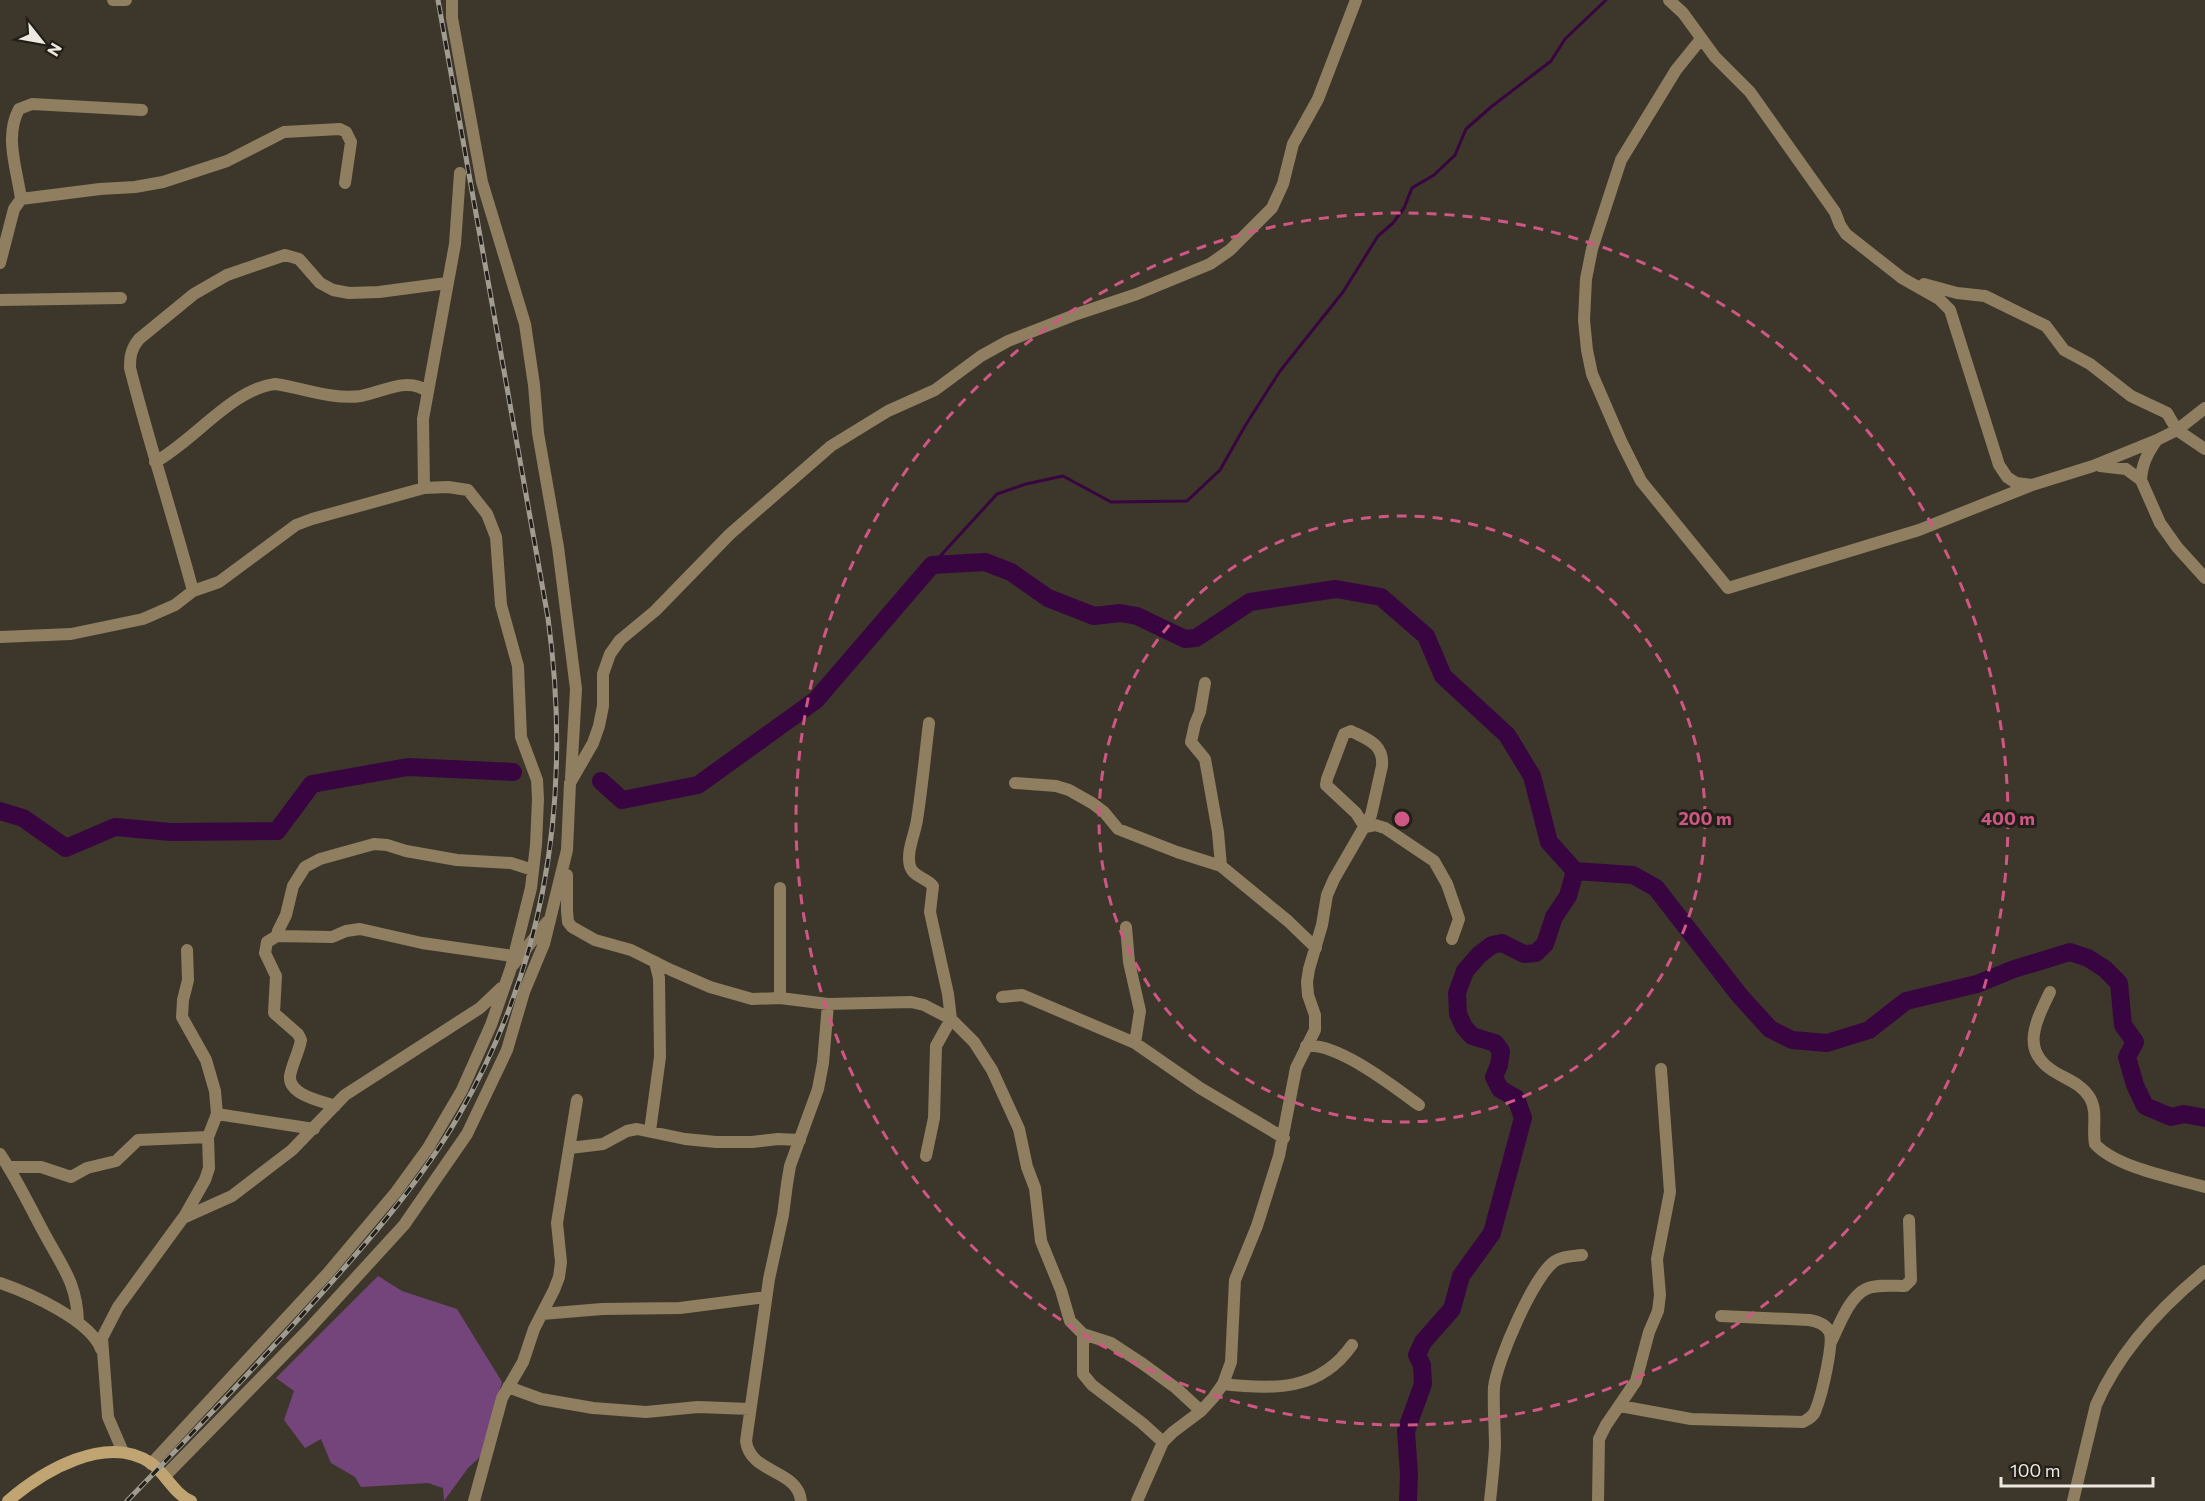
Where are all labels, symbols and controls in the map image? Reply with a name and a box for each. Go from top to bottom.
north arrow [12,12,72,72]
text: N [44,40,67,60]
text: 200 m [1678,807,1732,829]
text: 400 m [1981,807,2035,829]
centre of rings [1392,809,1412,829]
scale bar [2001,1450,2152,1488]
text: 100 m [2010,1459,2060,1481]

